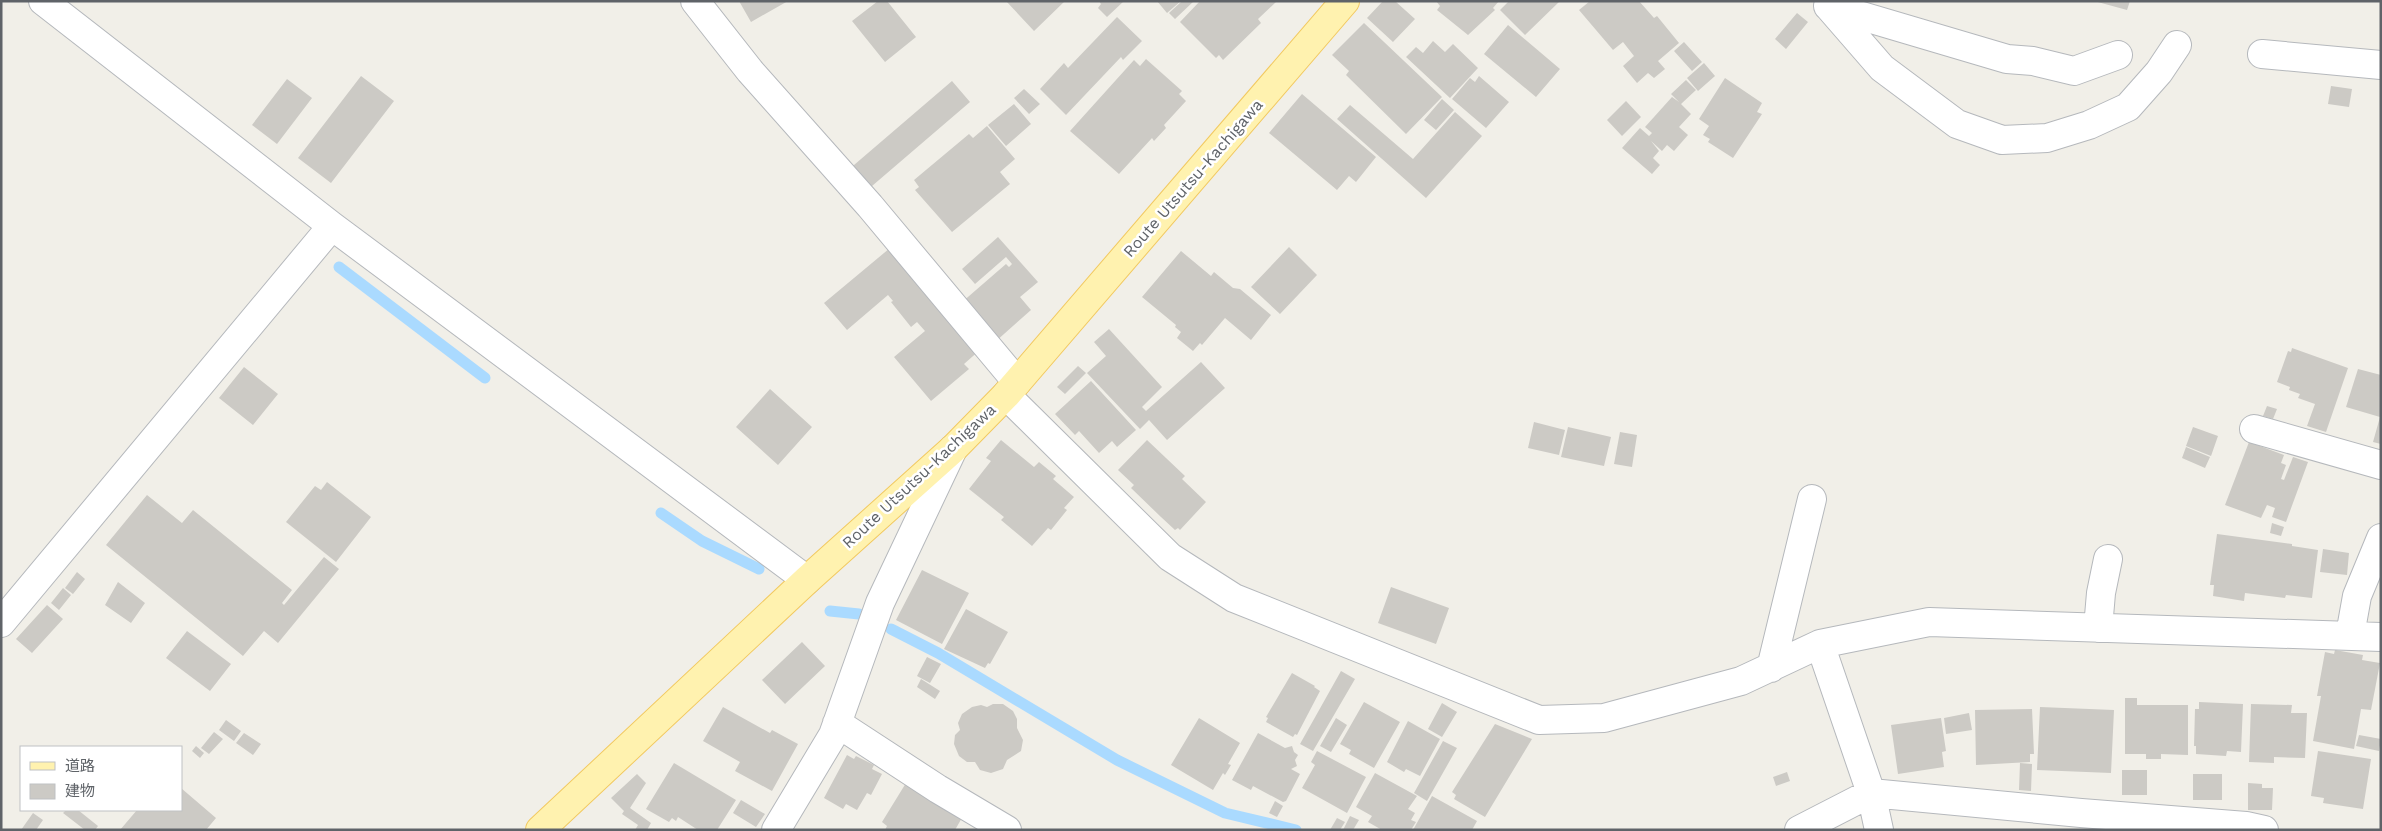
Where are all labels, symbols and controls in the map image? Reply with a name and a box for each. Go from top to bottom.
street label: Route Utsutsu-Kachigawa [1119,95,1267,261]
street label: Route Utsutsu-Kachigawa [838,400,1000,552]
legend [20,746,182,811]
text: 道路 [65,757,95,775]
text: 建物 [65,782,95,800]

